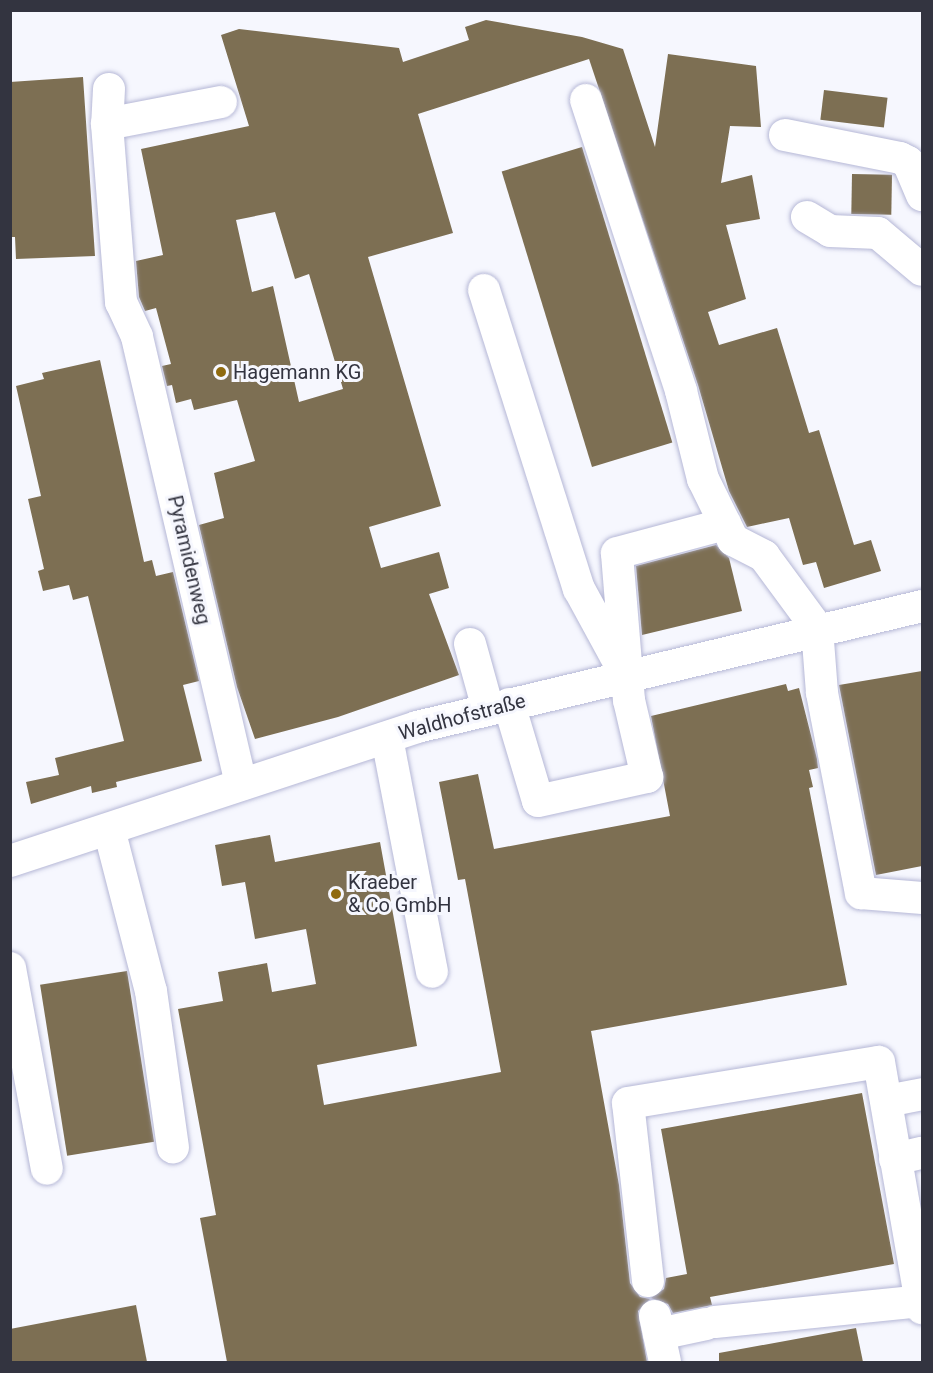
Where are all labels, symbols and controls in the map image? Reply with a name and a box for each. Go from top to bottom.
place label: Hagemann KG [233,360,361,384]
marker: Hagemann KG [214,365,228,379]
street label: Pyramidenweg [162,493,216,627]
street label: Waldhofstraße [396,689,528,745]
place label: Kraeber & Co GmbH [348,870,451,917]
marker: Kraeber & Co GmbH [329,887,343,901]

